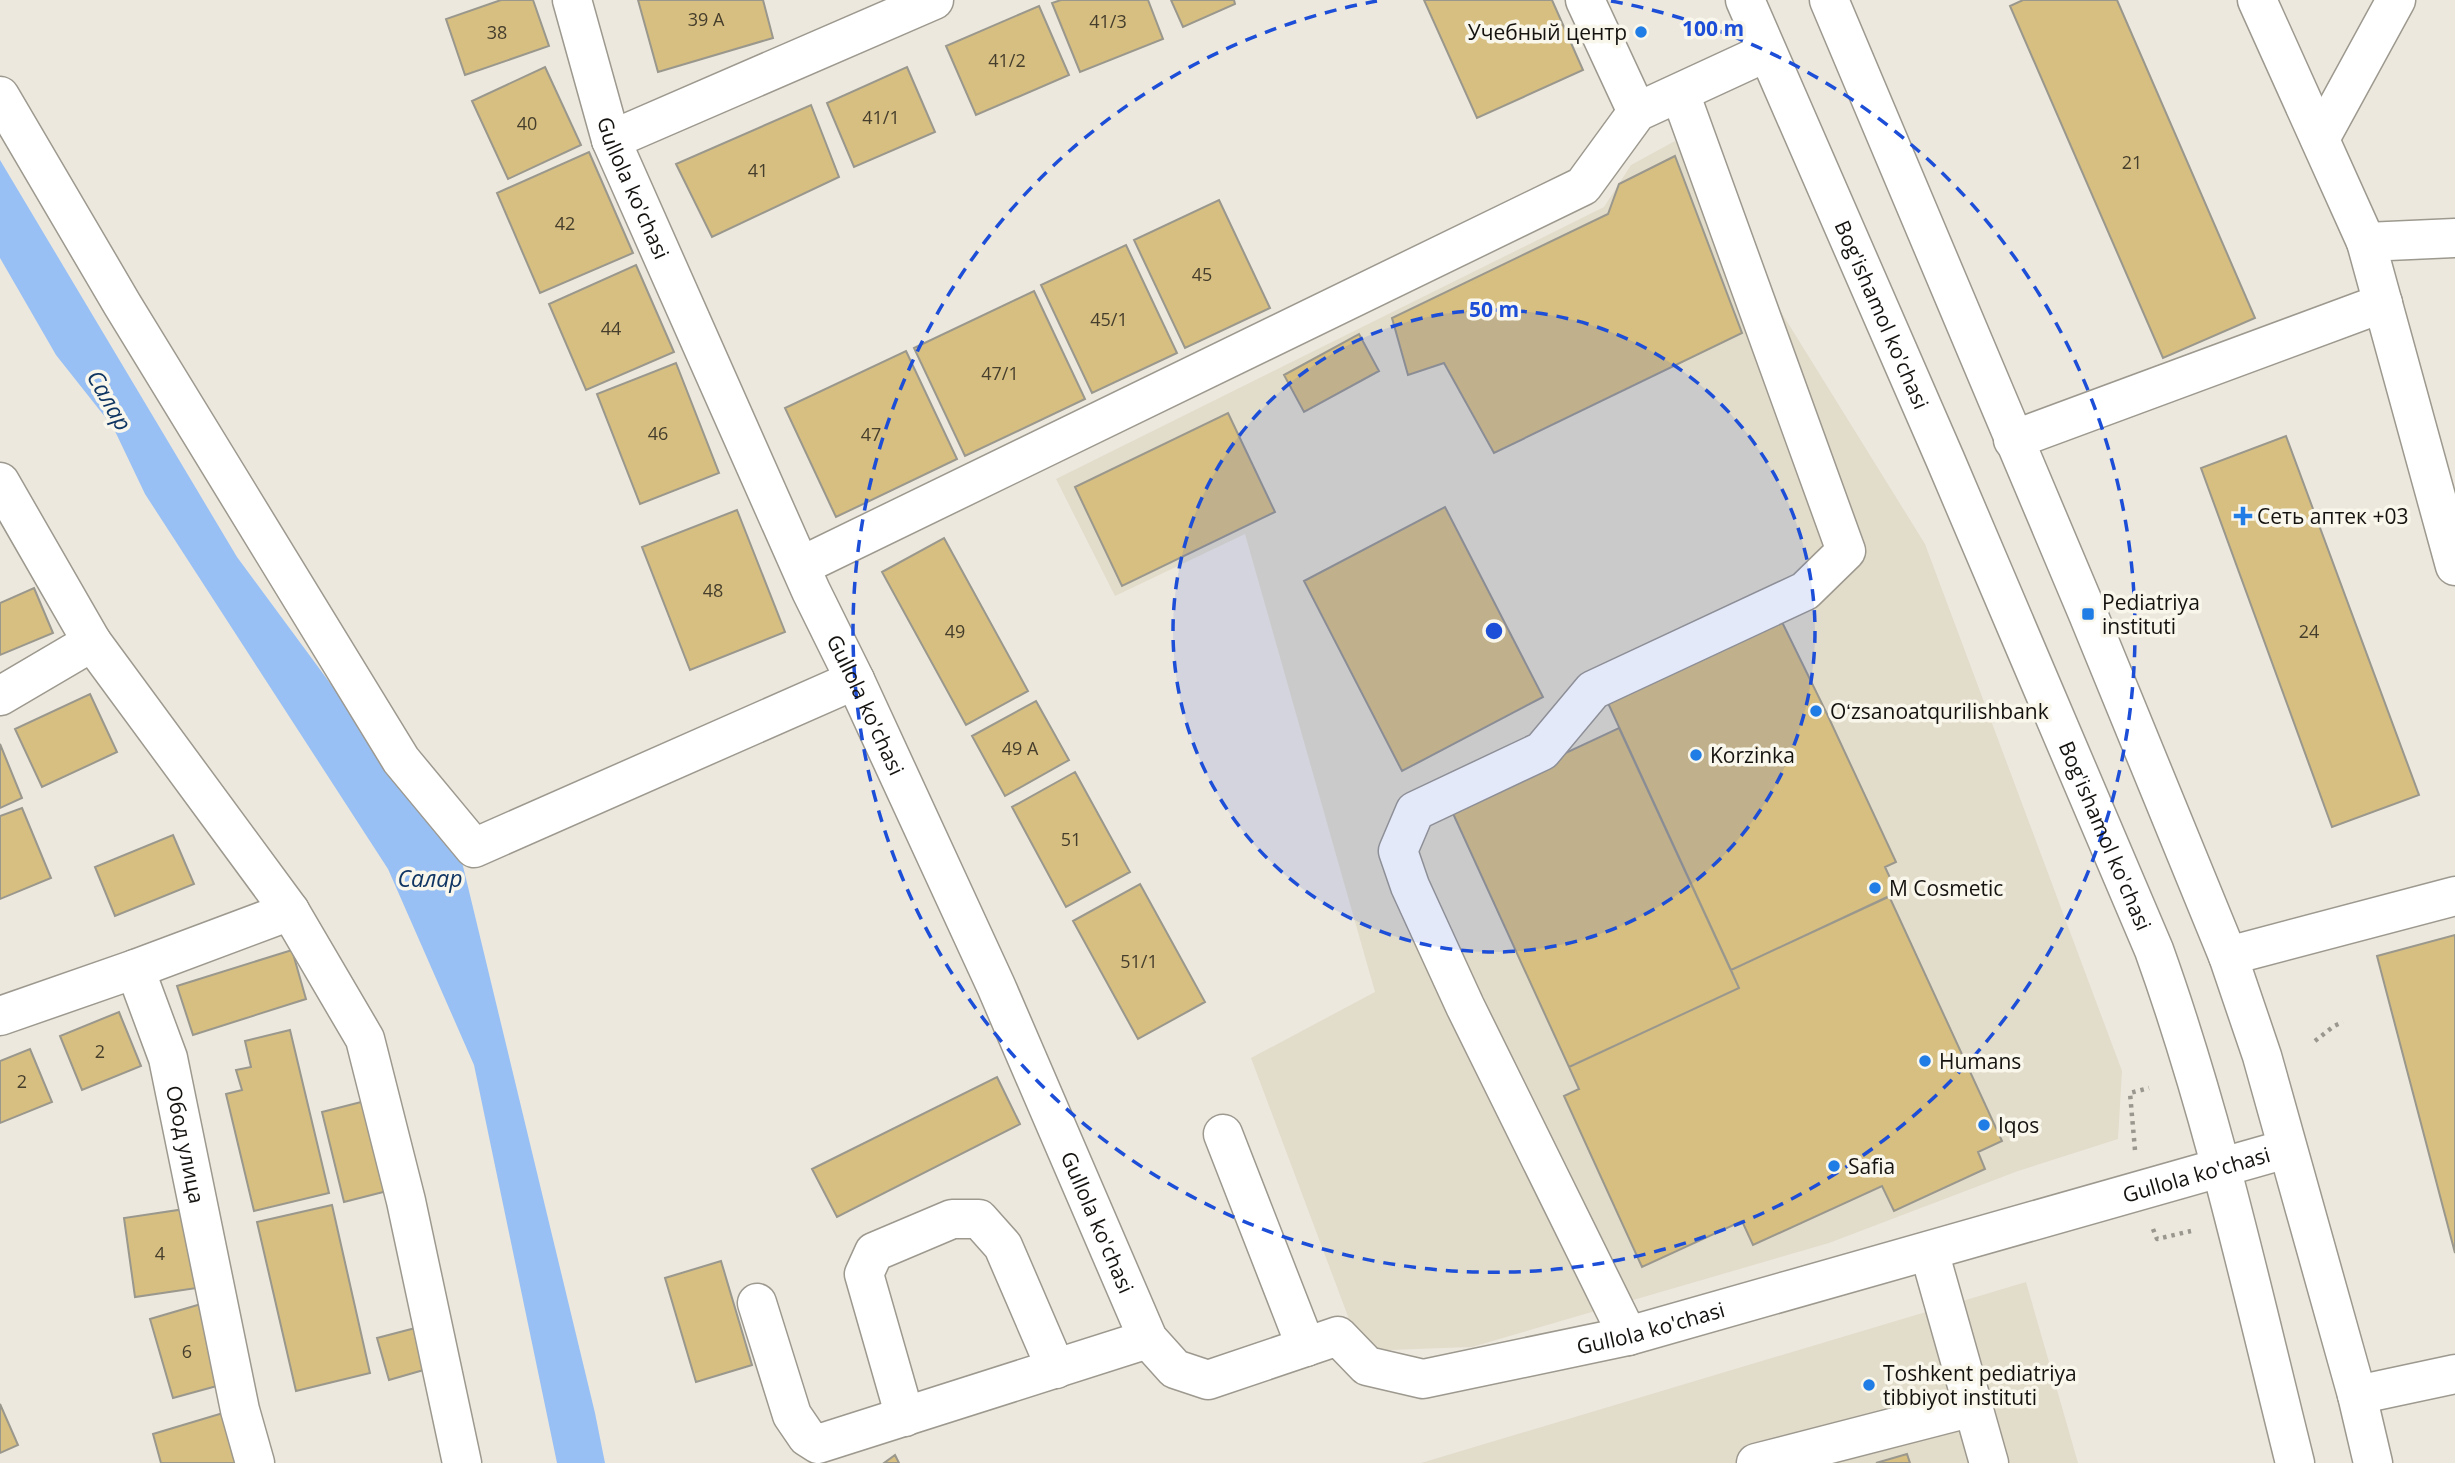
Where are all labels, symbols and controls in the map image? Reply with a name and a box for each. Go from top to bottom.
house number: 39 A [688,7,725,31]
house number: 41/3 [1089,9,1127,33]
text: 100 m [1682,14,1744,42]
place label: Учебный центр [1468,18,1627,46]
house number: 38 [487,20,507,44]
marker: Учебный центр [1633,24,1649,40]
house number: 41/2 [988,48,1026,72]
house number: 41/1 [862,105,900,129]
house number: 40 [517,111,537,135]
street label: Gullola ko'chasi [591,114,676,263]
house number: 21 [2122,150,2142,174]
house number: 41 [748,158,768,182]
house number: 42 [555,211,575,235]
street label: Bog'ishamol ko'chasi [1829,216,1935,413]
house number: 45 [1192,262,1212,286]
text: 50 m [1469,295,1519,323]
house number: 45/1 [1090,307,1128,331]
house number: 44 [601,316,621,340]
house number: 47/1 [981,361,1019,385]
water label: Салар [80,364,140,436]
house number: 46 [648,421,668,445]
house number: 47 [861,422,881,446]
place label: Сеть аптек +03 [2257,502,2408,530]
marker: Сеть аптек +03 [2235,508,2251,524]
house number: 48 [703,578,723,602]
place label: Pediatriya instituti [2102,588,2200,640]
marker: Pediatriya instituti [2080,606,2096,622]
house number: 49 [945,619,965,643]
centre of rings [1482,619,1506,643]
house number: 24 [2299,619,2319,643]
street label: Gullola ko'chasi [821,630,911,779]
place label: Oʻzsanoatqurilishbank [1830,697,2049,725]
marker: Oʻzsanoatqurilishbank [1808,703,1824,719]
house number: 49 A [1002,736,1039,760]
street label: Bog'ishamol ko'chasi [2053,737,2158,935]
place label: Korzinka [1710,741,1795,769]
marker: Korzinka [1688,747,1704,763]
house number: 51 [1061,827,1081,851]
water label: Салар [397,862,463,894]
place label: M Cosmetic [1889,874,2003,902]
marker: M Cosmetic [1867,880,1883,896]
house number: 51/1 [1120,949,1158,973]
house number: 2 [95,1039,105,1063]
place label: Humans [1939,1047,2021,1075]
marker: Humans [1917,1053,1933,1069]
house number: 2 [17,1069,27,1093]
street label: Обод улица [160,1083,211,1206]
place label: Iqos [1998,1111,2039,1139]
marker: Iqos [1976,1117,1992,1133]
street label: Gullola ko'chasi [2119,1140,2273,1209]
street label: Gullola ko'chasi [1055,1147,1141,1298]
place label: Safia [1848,1152,1895,1180]
marker: Safia [1826,1158,1842,1174]
house number: 4 [155,1241,165,1265]
street label: Gullola ko'chasi [1574,1295,1728,1360]
house number: 6 [182,1339,192,1363]
place label: Toshkent pediatriya tibbiyot instituti [1883,1359,2077,1411]
marker: Toshkent pediatriya tibbiyot instituti [1861,1377,1877,1393]

